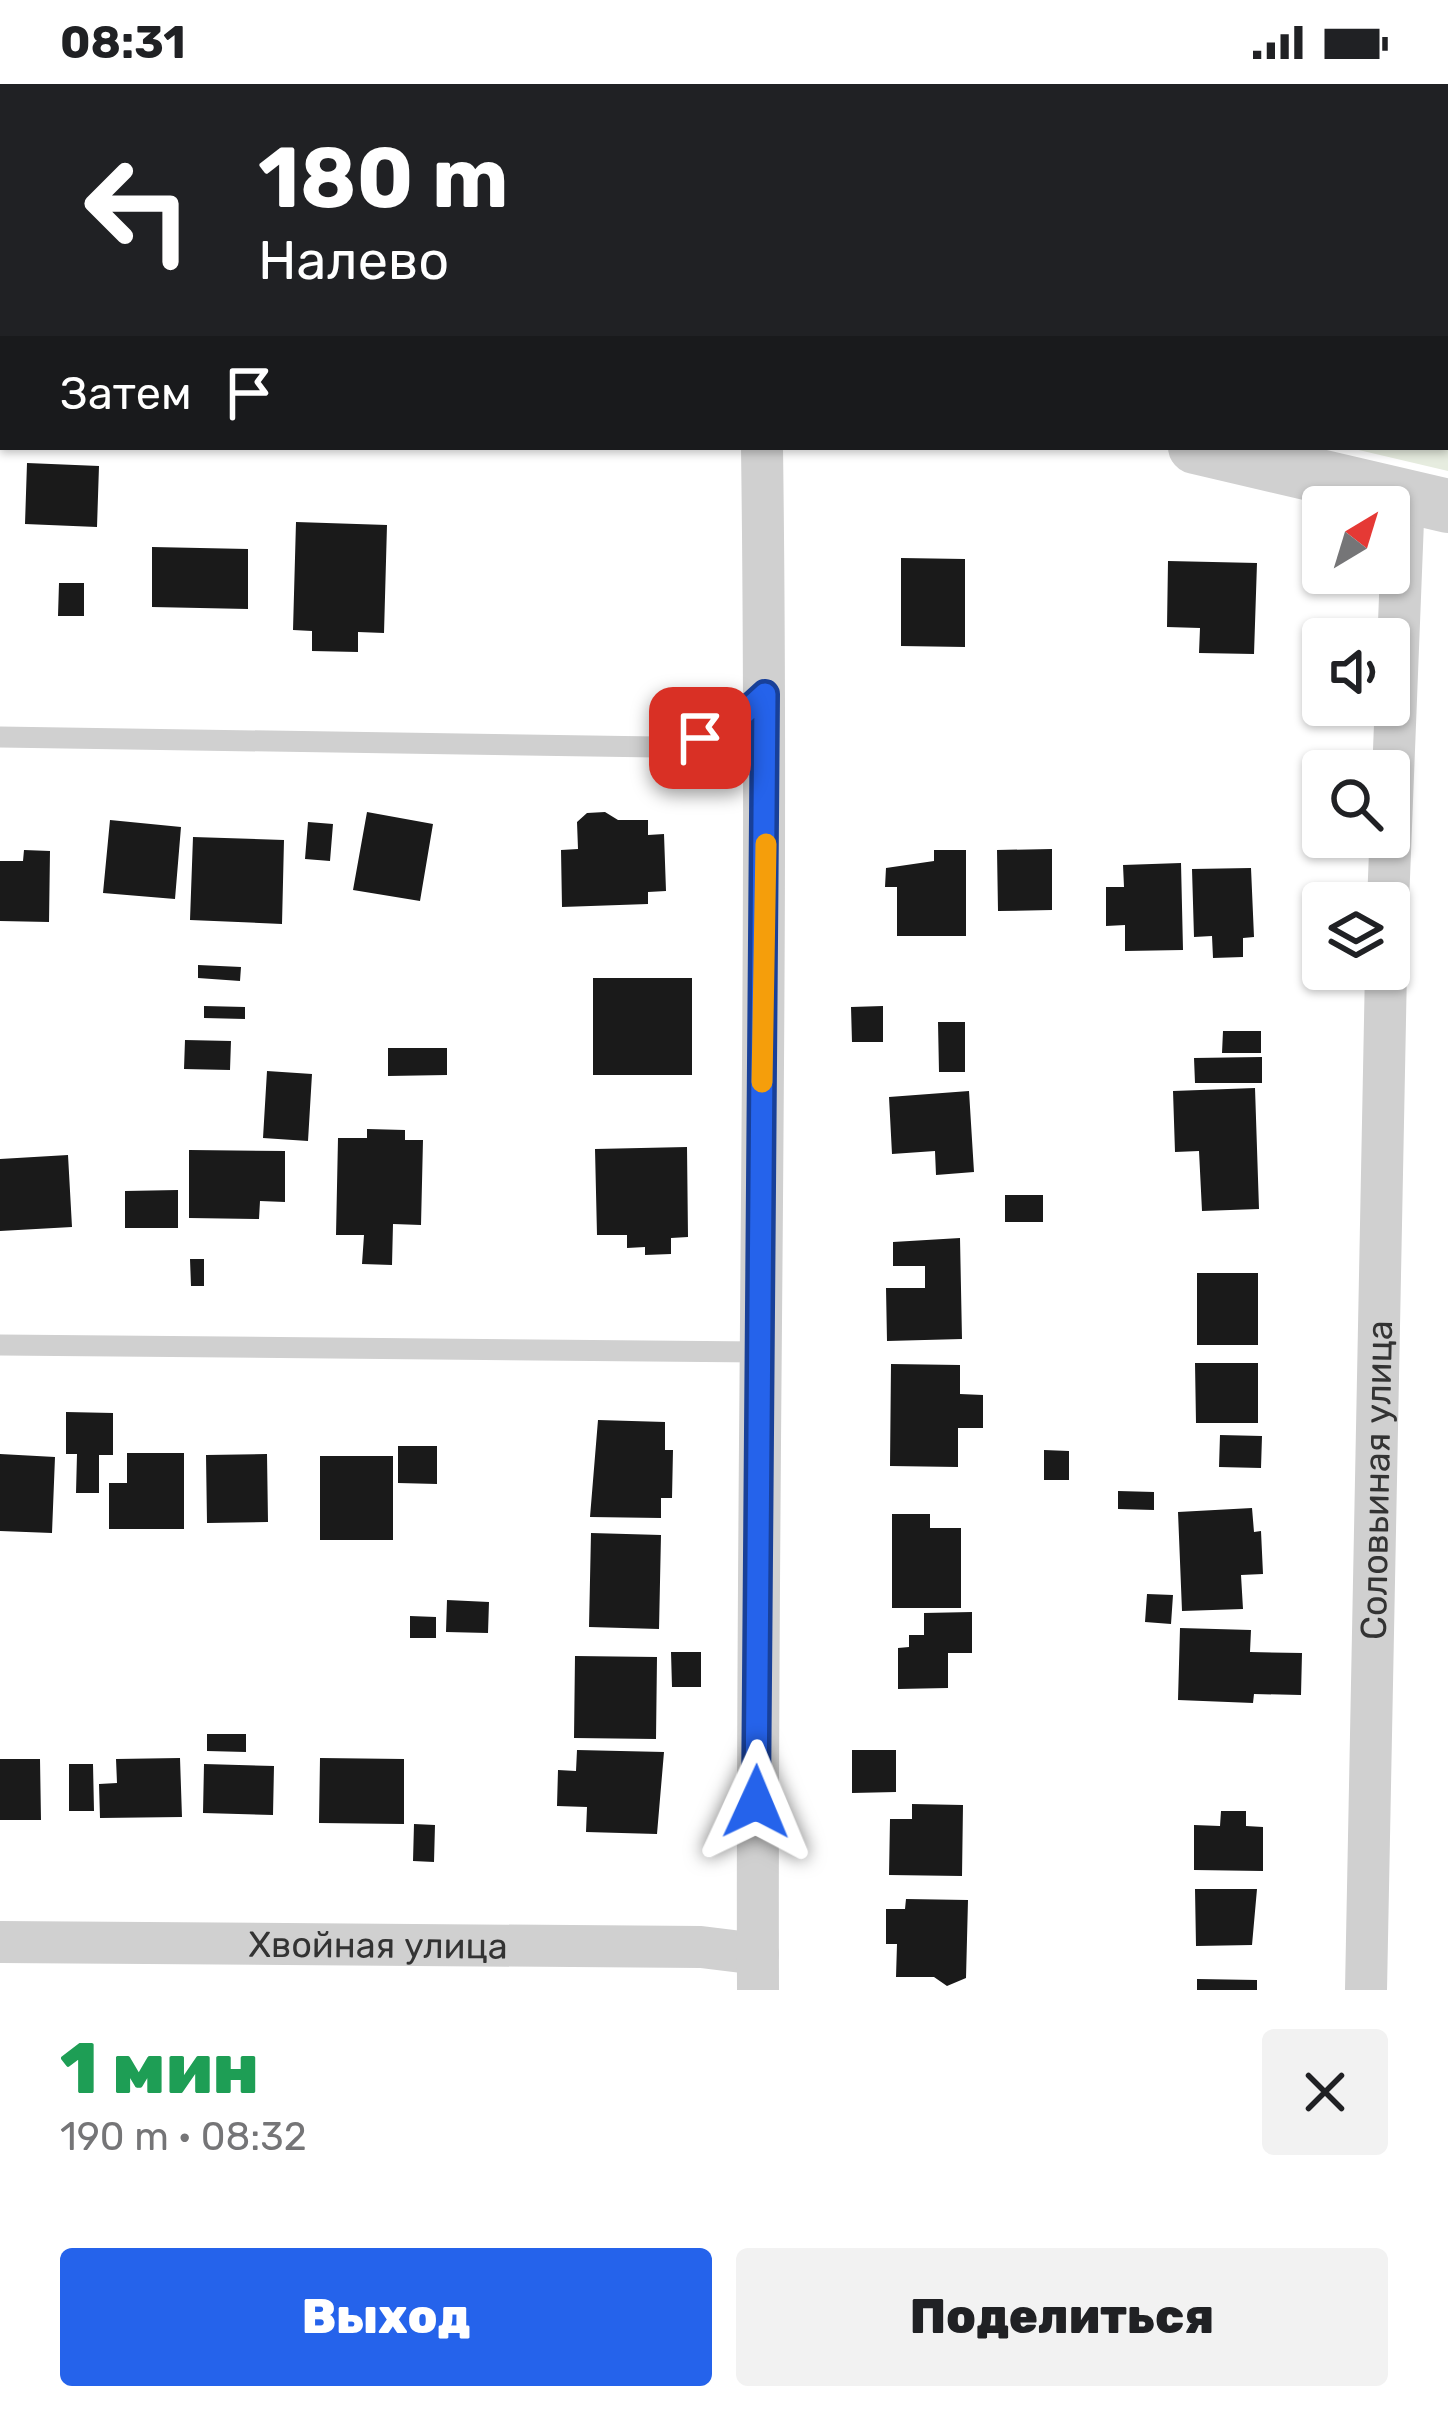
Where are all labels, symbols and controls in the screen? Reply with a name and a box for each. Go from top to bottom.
text: 08:31 [60,16,186,69]
text: 180 m [258,128,509,228]
icon: left [60,132,216,288]
text: Налево [258,229,449,293]
icon: arrive [216,360,282,426]
text: Затем [60,367,192,420]
north arrow [1302,486,1410,594]
map controls [1302,486,1410,990]
button: sound [1302,618,1410,726]
pin [649,687,751,789]
icon: arrive [667,705,733,771]
button: search [1302,750,1410,858]
button: layers [1302,882,1410,990]
street label: Соловьиная улица [1351,1320,1401,1640]
position arrow [693,1739,819,1865]
street label: Хвойная улица [248,1922,508,1967]
text: 1 мин [60,2026,259,2111]
button: close [1262,2029,1388,2155]
text: 190 m · 08:32 [60,2114,307,2160]
button: Выход [60,2248,712,2386]
button: Поделиться [736,2248,1388,2386]

